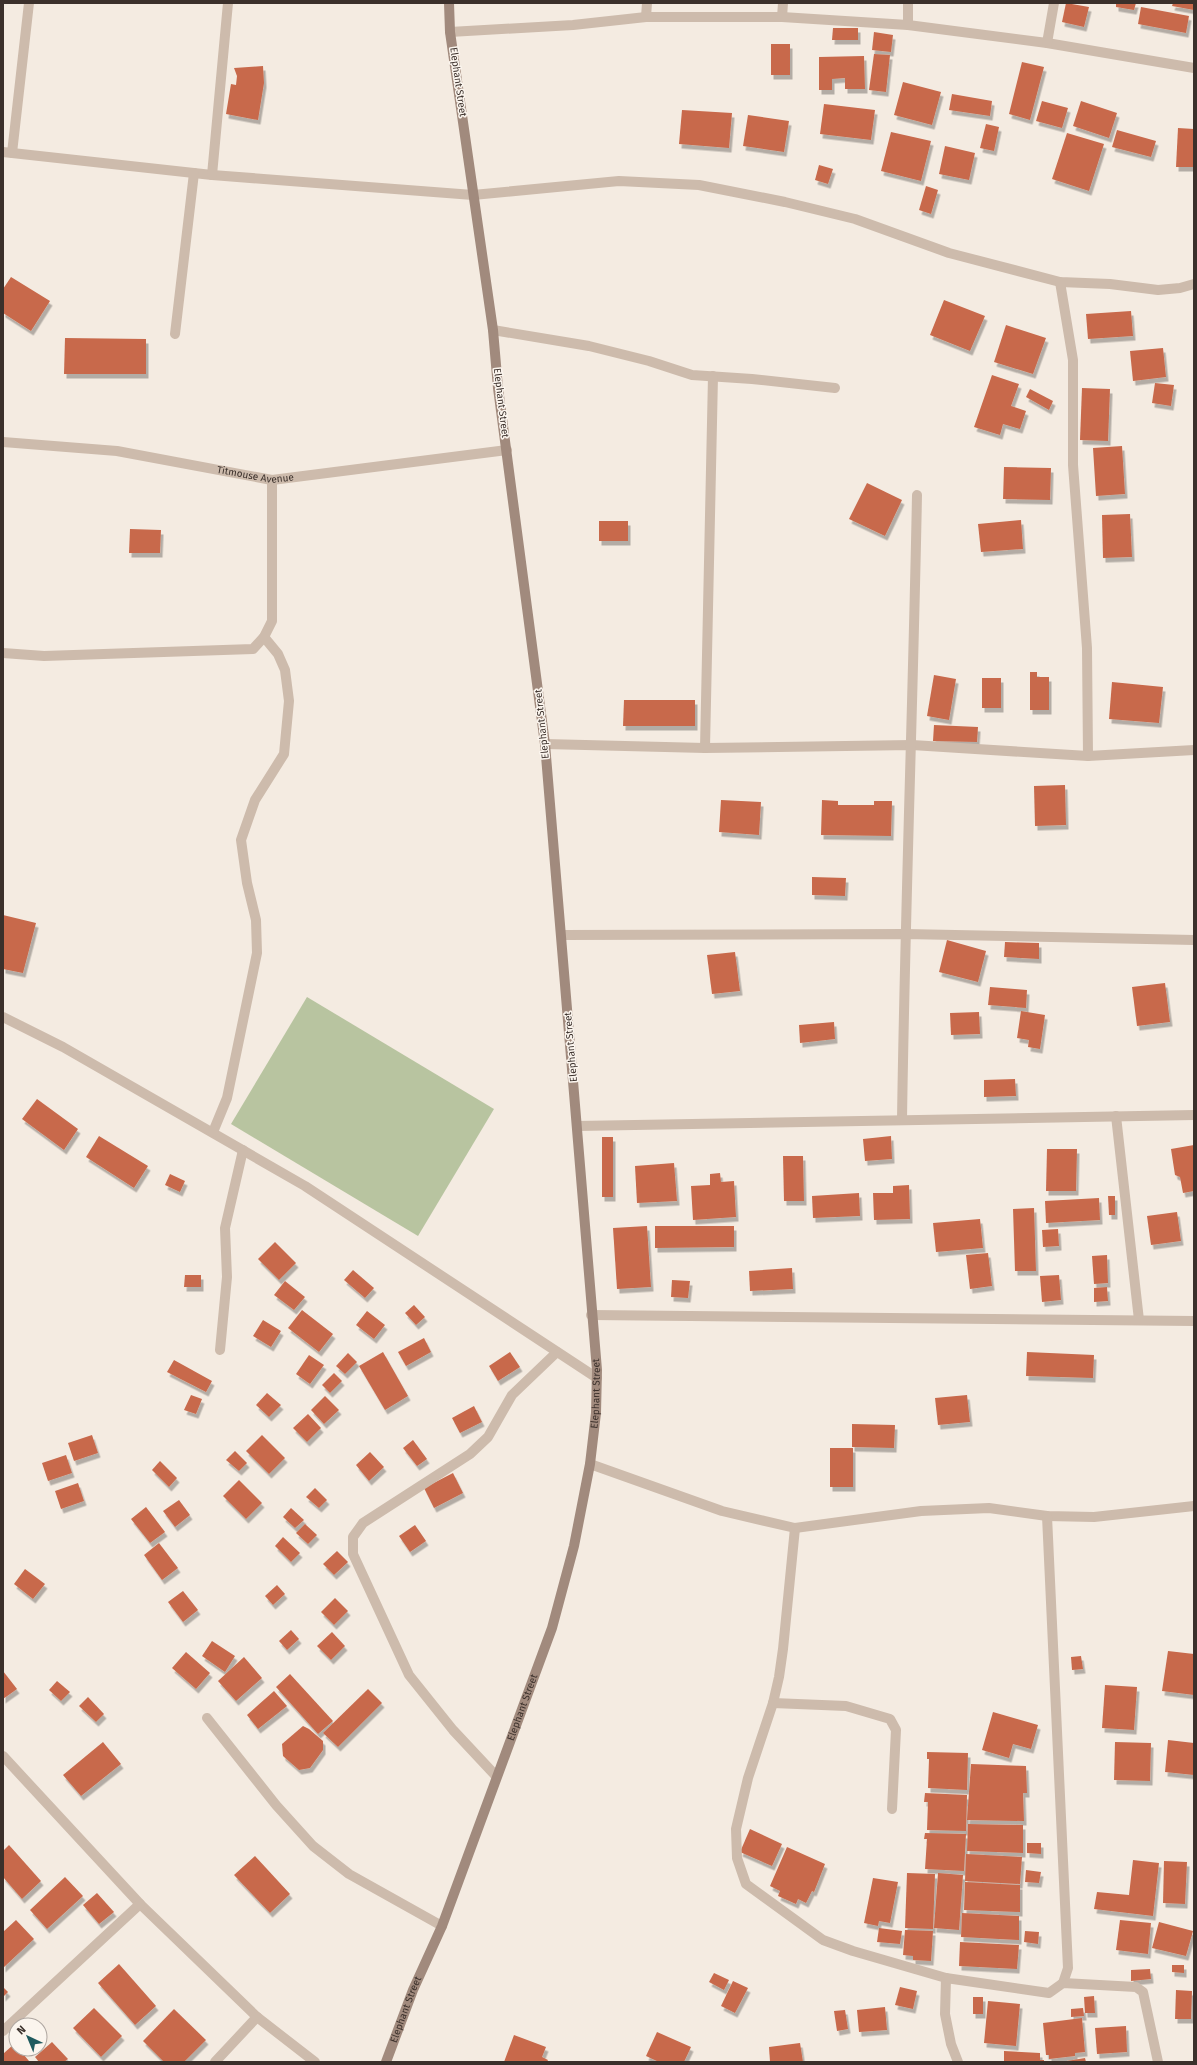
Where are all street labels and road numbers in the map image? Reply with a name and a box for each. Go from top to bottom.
street label: Elephant Street [447,46,469,118]
street label: Elephant Street [491,367,511,439]
street label: Titmouse Avenue [216,464,294,486]
street label: Elephant Street [532,688,552,759]
street label: Elephant Street [562,1011,580,1082]
street label: Elephant Street [588,1358,603,1429]
street label: Elephant Street [505,1672,541,1743]
street label: Elephant Street [388,1974,424,2045]

